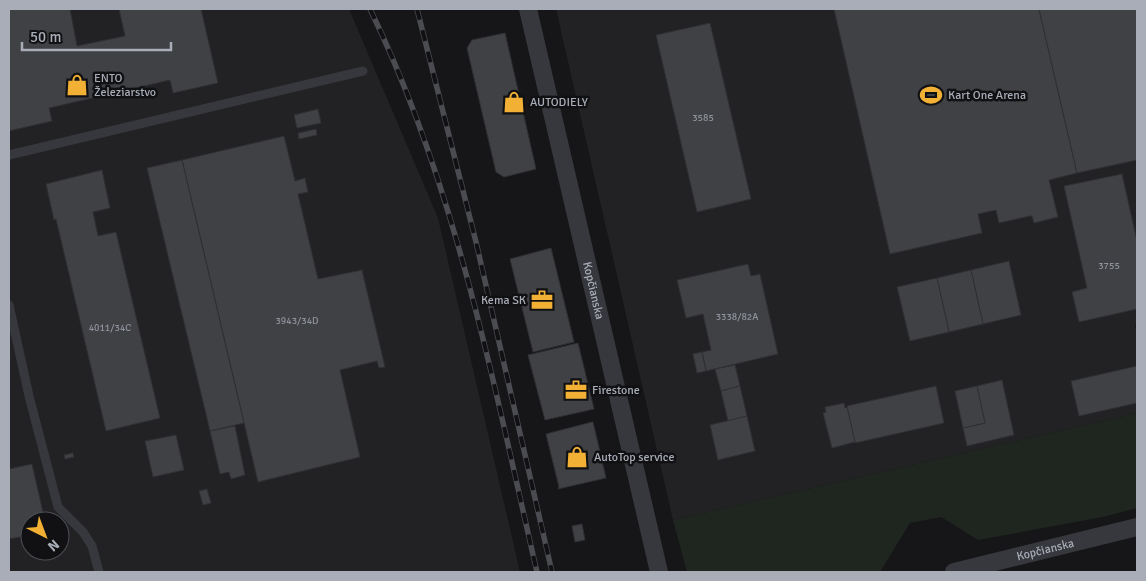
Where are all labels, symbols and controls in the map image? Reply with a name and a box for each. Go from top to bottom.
scale bar [22,20,171,52]
text: 50 m [30,28,61,46]
place label: ENTO Železiarstvo [94,71,156,100]
shop icon: ENTO Železiarstvo [64,72,90,98]
sports icon: Kart One Arena [918,82,944,108]
place label: Kart One Arena [948,88,1026,103]
shop icon: AUTODIELY [501,89,527,115]
place label: AUTODIELY [530,95,588,110]
house number: 3585 [692,112,714,124]
street label: Kopčianska [579,260,607,321]
house number: 3755 [1098,260,1120,272]
office icon: Kema SK [529,287,555,313]
place label: Kema SK [481,293,526,308]
house number: 3338/82A [716,311,758,323]
house number: 3943/34D [275,315,319,327]
house number: 4011/34C [89,322,131,334]
office icon: Firestone [563,377,589,403]
place label: Firestone [592,383,640,398]
shop icon: AutoTop service [564,444,590,470]
place label: AutoTop service [594,450,674,465]
north arrow [20,511,70,561]
text: N [44,536,63,555]
street label: Kopčianska [1015,536,1076,564]

